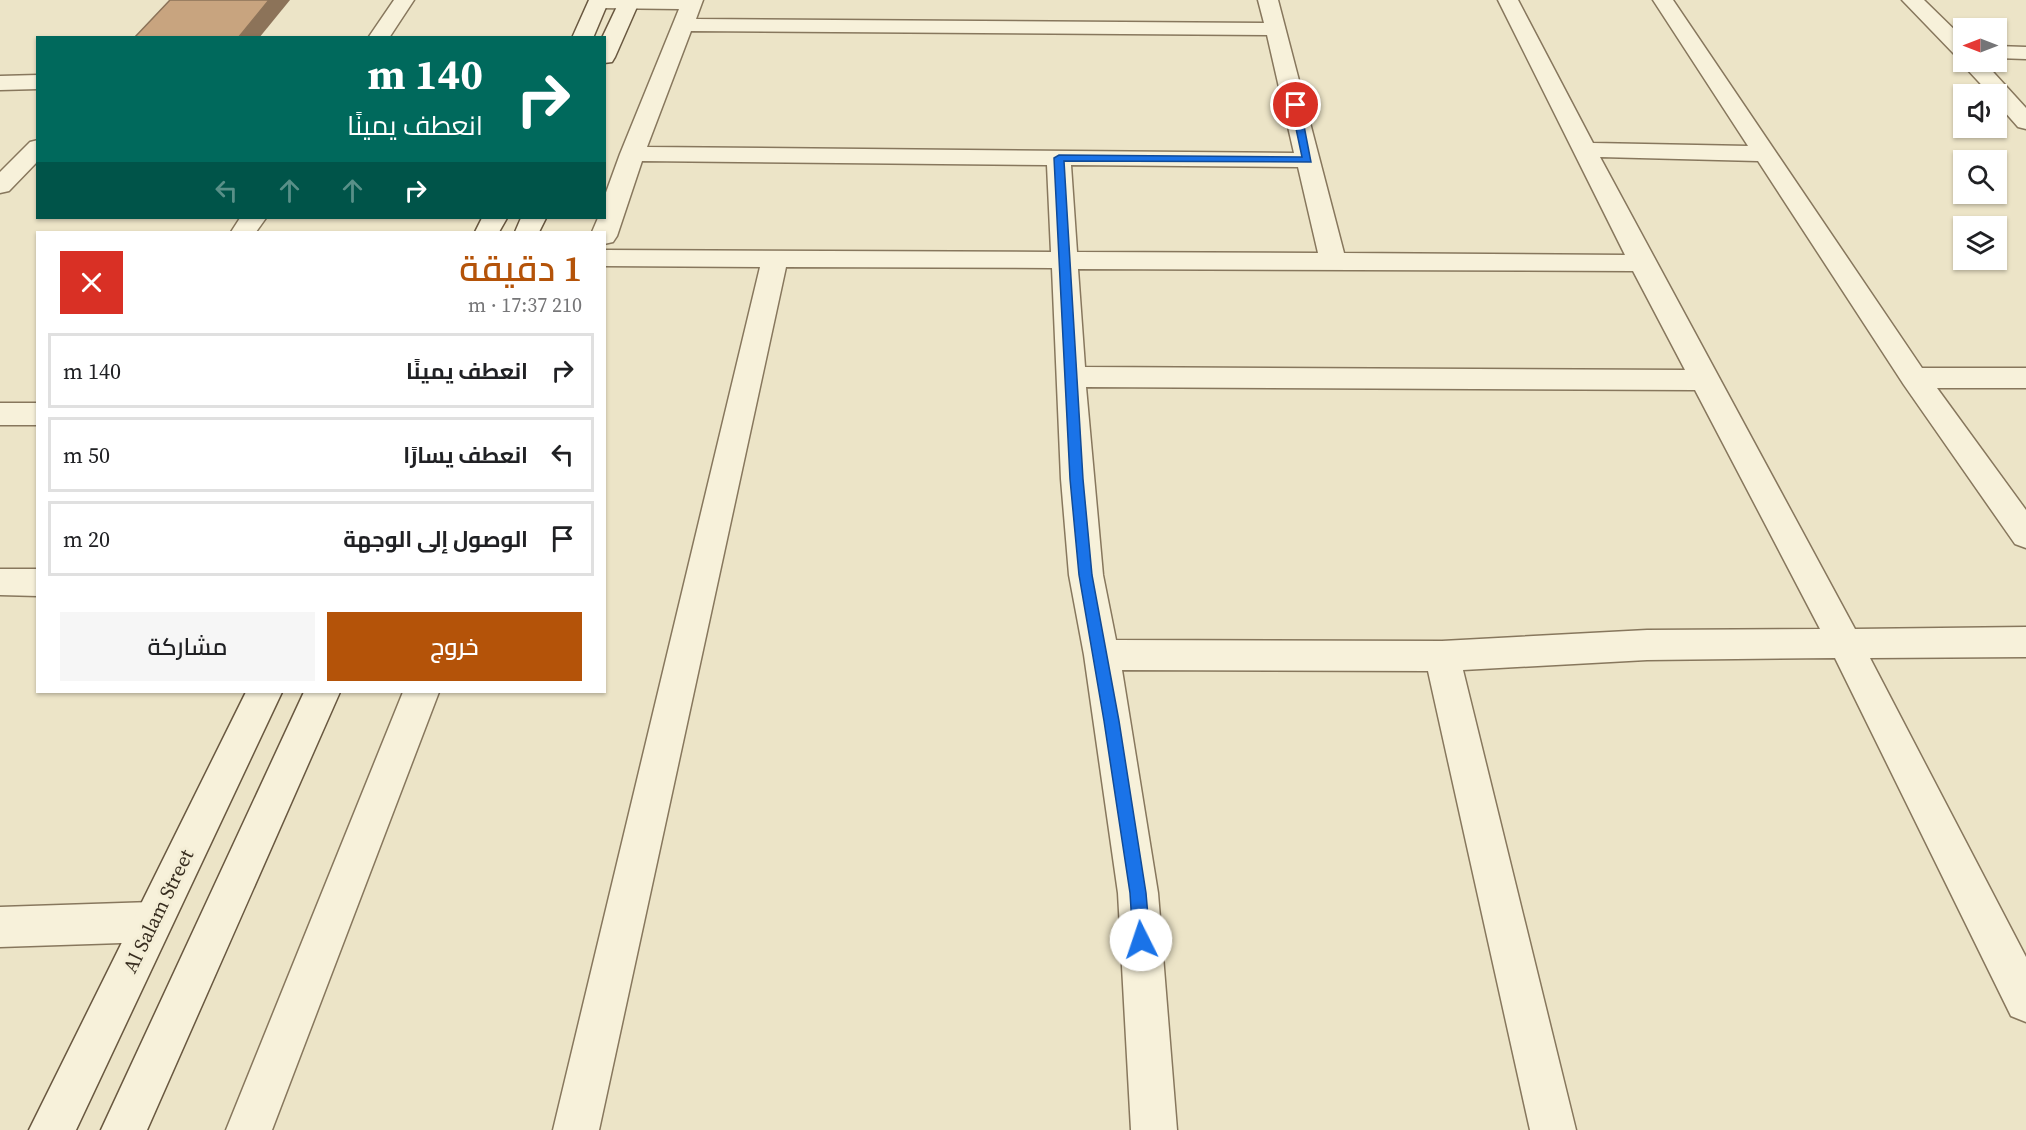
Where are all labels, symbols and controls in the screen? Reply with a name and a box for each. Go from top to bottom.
north arrow [1953,18,2007,72]
map controls [1953,18,2007,270]
text: 140 m [368,45,483,103]
icon: right [504,60,582,138]
pin [1270,79,1321,130]
button: sound [1953,84,2007,138]
icon: arrive [1279,88,1312,121]
text: انعطف يمينًا [347,107,483,144]
button: search [1953,150,2007,204]
icon: left [210,174,243,207]
icon: ahead [273,174,306,207]
icon: ahead [336,174,369,207]
icon: right [399,174,432,207]
button: layers [1953,216,2007,270]
text: 1 دقيقة [459,244,582,293]
button: close [60,251,123,314]
text: 210 m · 17:37 [468,291,582,319]
icon: right [546,354,579,387]
text: 140 m [63,356,121,386]
text: انعطف يمينًا [406,356,528,386]
icon: left [546,438,579,471]
text: 50 m [63,440,110,470]
text: انعطف يسارًا [403,440,528,470]
icon: arrive [546,522,579,555]
text: 20 m [63,524,110,554]
text: الوصول إلى الوجهة [343,524,528,554]
button: مشاركة [60,612,315,681]
button: خروج [327,612,582,681]
street label: Al Salam Street [116,844,200,978]
position arrow [1109,908,1173,972]

